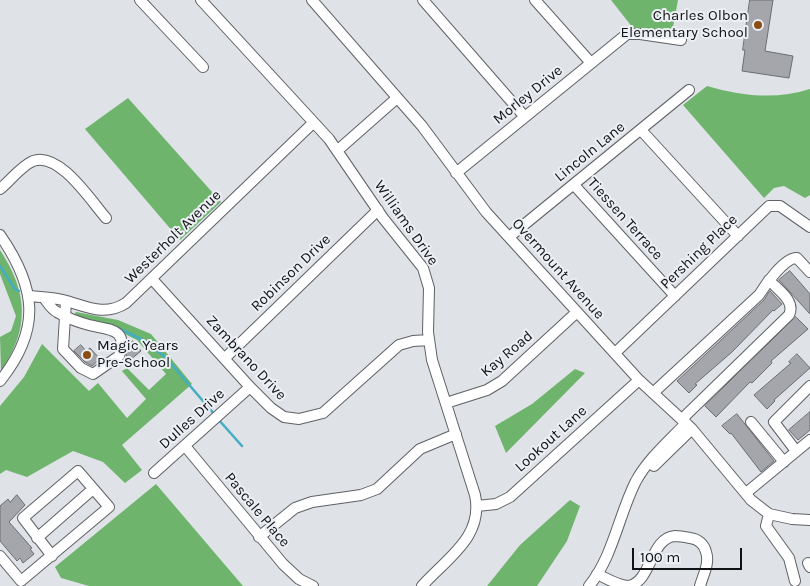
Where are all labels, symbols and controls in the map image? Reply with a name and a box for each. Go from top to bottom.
place label: Charles Olbon Elementary School [621,7,748,42]
marker: Charles Olbon Elementary School [752,19,764,31]
street label: Morley Drive [490,62,566,128]
street label: Lincoln Lane [551,118,629,186]
street label: Tiessen Terrace [583,174,667,264]
street label: Williams Drive [370,177,442,269]
street label: Westerholt Avenue [121,186,225,288]
street label: Pershing Place [657,211,741,293]
street label: Overmount Avenue [508,215,608,323]
street label: Robinson Drive [248,231,334,315]
street label: Zambrano Drive [202,312,290,404]
street label: Kay Road [477,327,537,381]
place label: Magic Years Pre-School [97,337,179,372]
marker: Magic Years Pre-School [81,349,93,361]
street label: Dulles Drive [156,385,228,453]
street label: Lookout Lane [511,402,591,476]
street label: Pascale Place [221,469,293,551]
scale bar [635,538,745,570]
text: 100 m [640,548,680,566]

